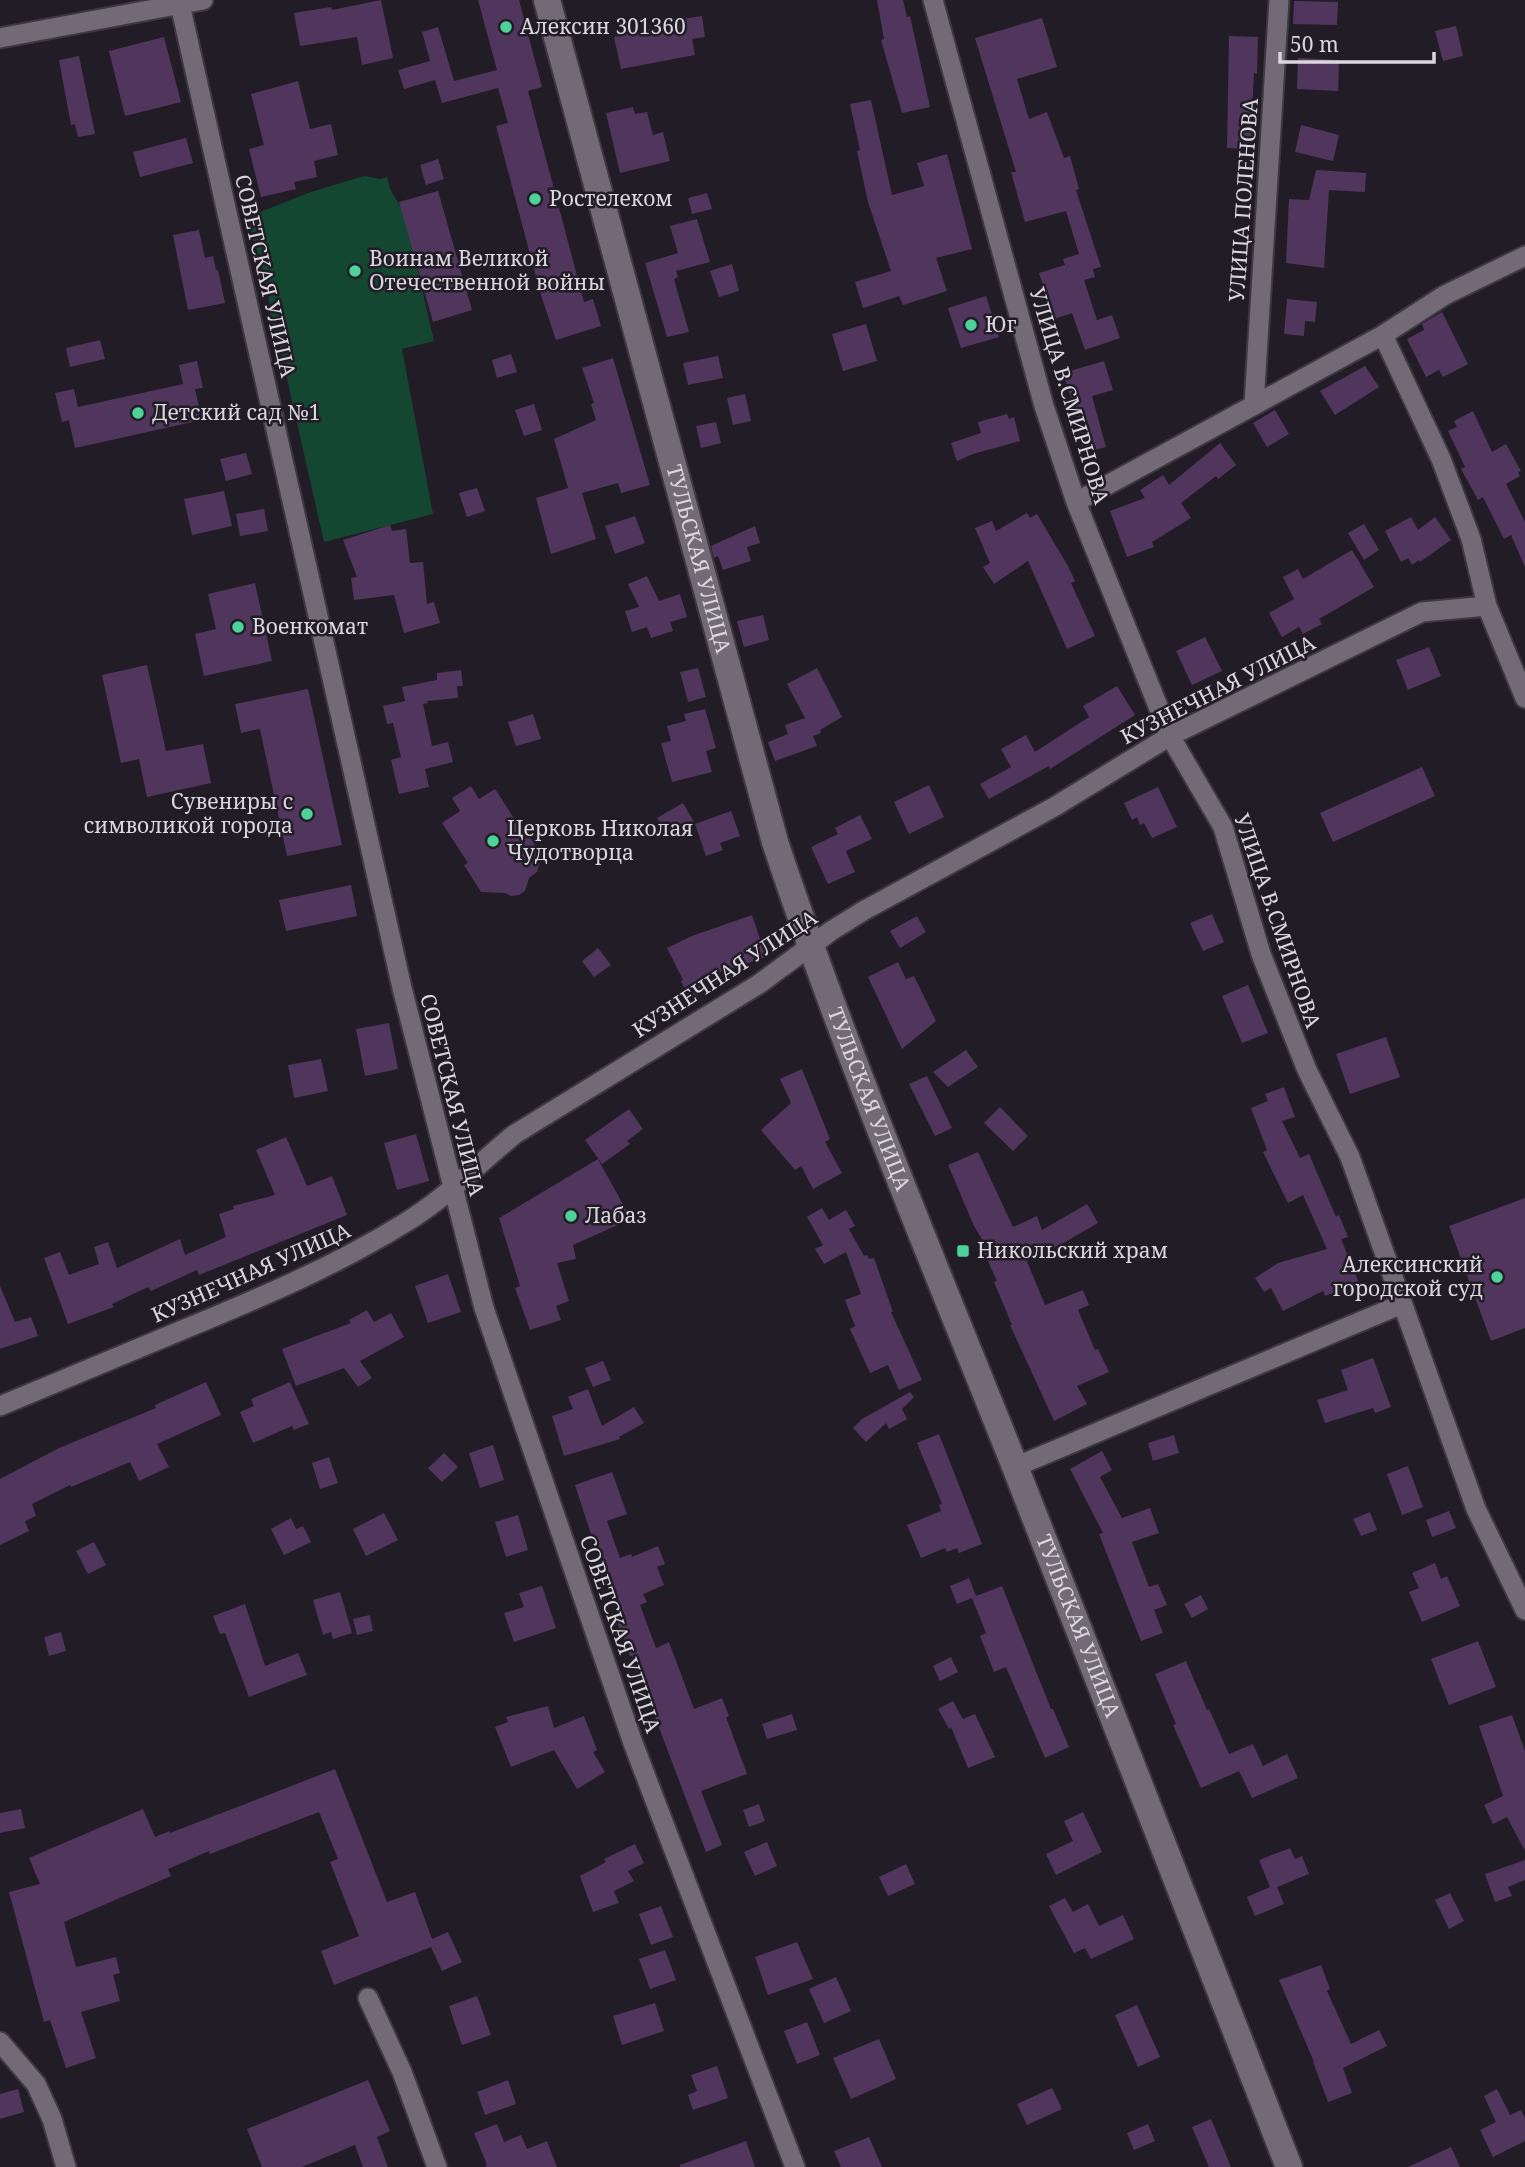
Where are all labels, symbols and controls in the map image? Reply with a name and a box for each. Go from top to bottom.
place label: Алексин 301360 [520,12,686,40]
marker: Алексин 301360 [498,19,514,35]
scale bar [1280,21,1434,65]
text: 50 m [1290,30,1339,58]
street label: УЛИЦА ПОЛЕНОВА [1222,97,1264,303]
street label: СОВЕТСКАЯ УЛИЦА [229,172,303,380]
place label: Ростелеком [549,184,673,212]
marker: Ростелеком [527,191,543,207]
place label: Воинам Великой Отечественной войны [369,244,605,296]
marker: Воинам Великой Отечественной войны [347,263,363,279]
street label: УЛИЦА В.СМИРНОВА [1024,284,1116,508]
place label: Юг [985,310,1016,338]
marker: Юг [963,317,979,333]
place label: Детский сад №1 [152,398,321,426]
marker: Детский сад №1 [130,405,146,421]
street label: ТУЛЬСКАЯ УЛИЦА [660,461,738,656]
place label: Военкомат [252,612,368,640]
marker: Военкомат [230,619,246,635]
street label: КУЗНЕЧНАЯ УЛИЦА [1115,628,1320,750]
place label: Сувениры с символикой города [84,787,293,839]
marker: Сувениры с символикой города [299,806,315,822]
street label: УЛИЦА В.СМИРНОВА [1228,810,1328,1032]
place label: Церковь Николая Чудотворца [507,814,693,866]
marker: Церковь Николая Чудотворца [485,833,501,849]
street label: КУЗНЕЧНАЯ УЛИЦА [627,903,822,1043]
street label: СОВЕТСКАЯ УЛИЦА [414,991,492,1199]
street label: ТУЛЬСКАЯ УЛИЦА [822,1003,918,1195]
place label: Лабаз [585,1201,647,1229]
marker: Лабаз [563,1208,579,1224]
street label: КУЗНЕЧНАЯ УЛИЦА [147,1216,355,1329]
place label: Никольский храм [977,1236,1168,1264]
marker: Никольский храм [955,1243,971,1259]
place label: Алексинский городской суд [1333,1250,1483,1302]
marker: Алексинский городской суд [1489,1269,1505,1285]
street label: ТУЛЬСКАЯ УЛИЦА [1030,1530,1127,1721]
street label: СОВЕТСКАЯ УЛИЦА [574,1531,668,1737]

